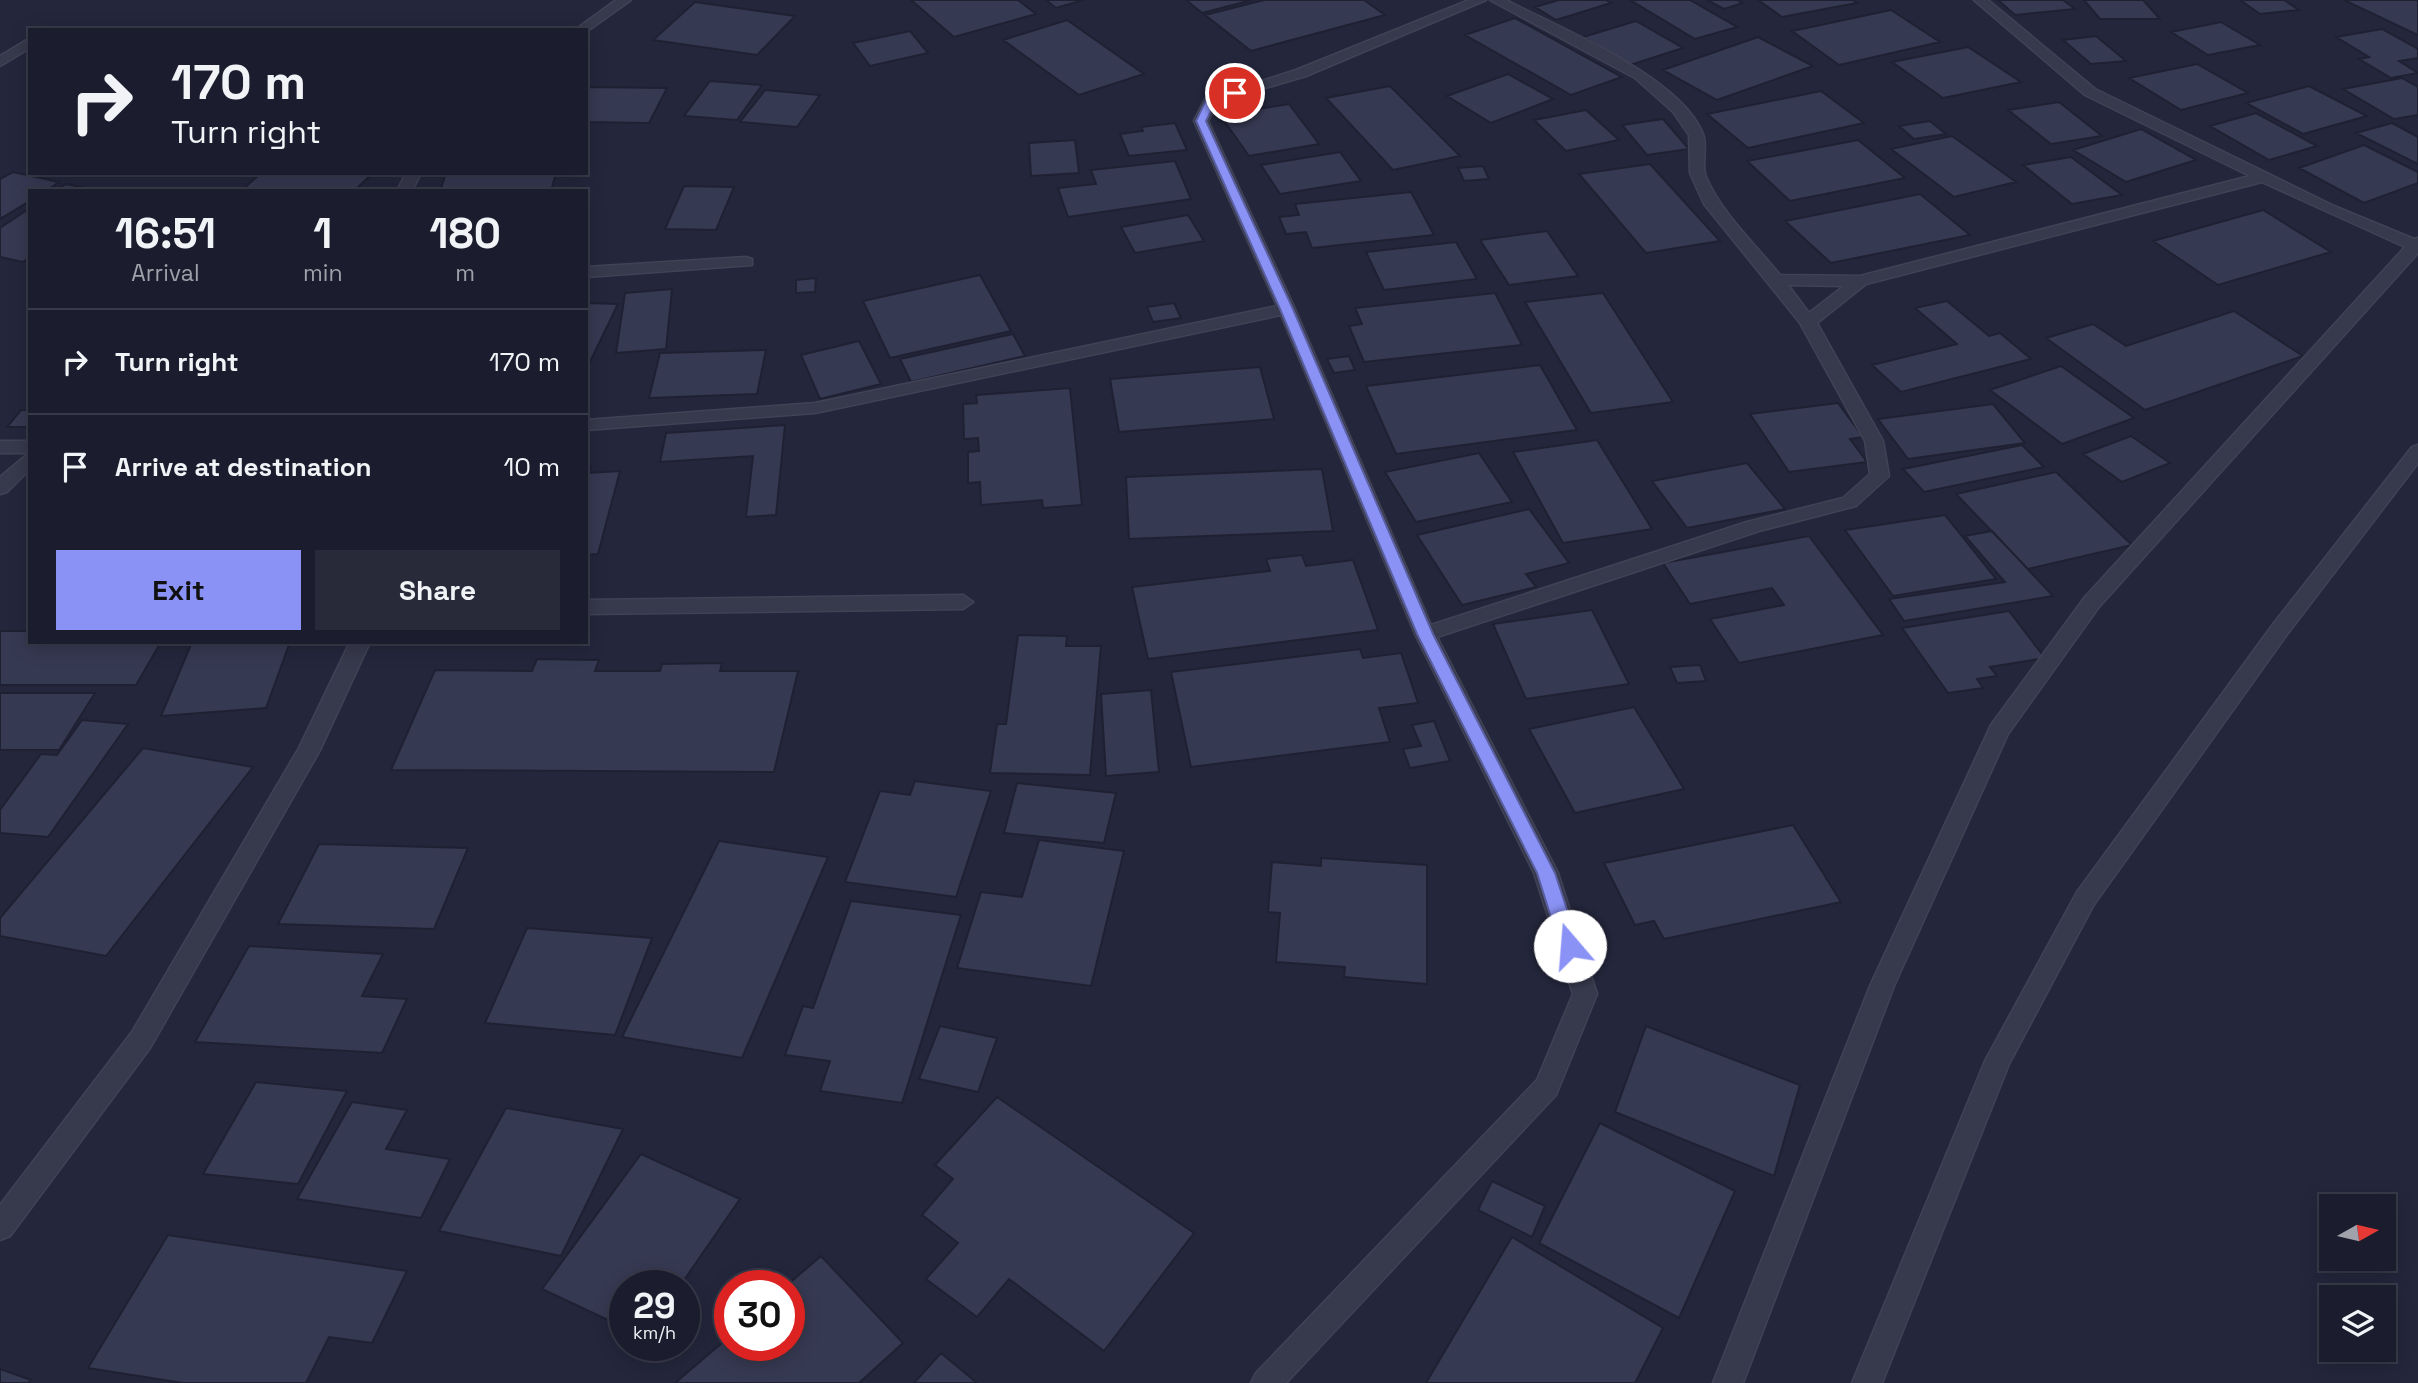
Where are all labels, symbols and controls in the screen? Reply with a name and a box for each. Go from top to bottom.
text: 170 m [171,51,306,113]
icon: right [56,56,147,147]
pin [1205,63,1265,123]
icon: arrive [1216,74,1254,112]
text: Turn right [171,112,321,152]
text: 16:51 [115,207,216,260]
text: 1 [313,207,332,260]
text: 180 [430,207,501,260]
text: Arrival [131,258,200,288]
text: min [303,258,343,288]
text: m [455,258,475,288]
icon: right [56,343,94,381]
text: Turn right [115,345,239,379]
text: 170 m [489,345,560,379]
icon: arrive [56,448,94,486]
text: Arrive at destination [115,450,372,484]
text: 10 m [503,450,560,484]
button: Exit [56,550,301,630]
button: Share [315,550,560,630]
position arrow [1533,909,1607,983]
north arrow [2319,1194,2396,1270]
map controls [2319,1194,2396,1362]
speed limit sign: 30 [714,1270,805,1361]
text: 29 [633,1284,676,1328]
button: layers [2319,1285,2396,1362]
text: km/h [633,1321,676,1344]

